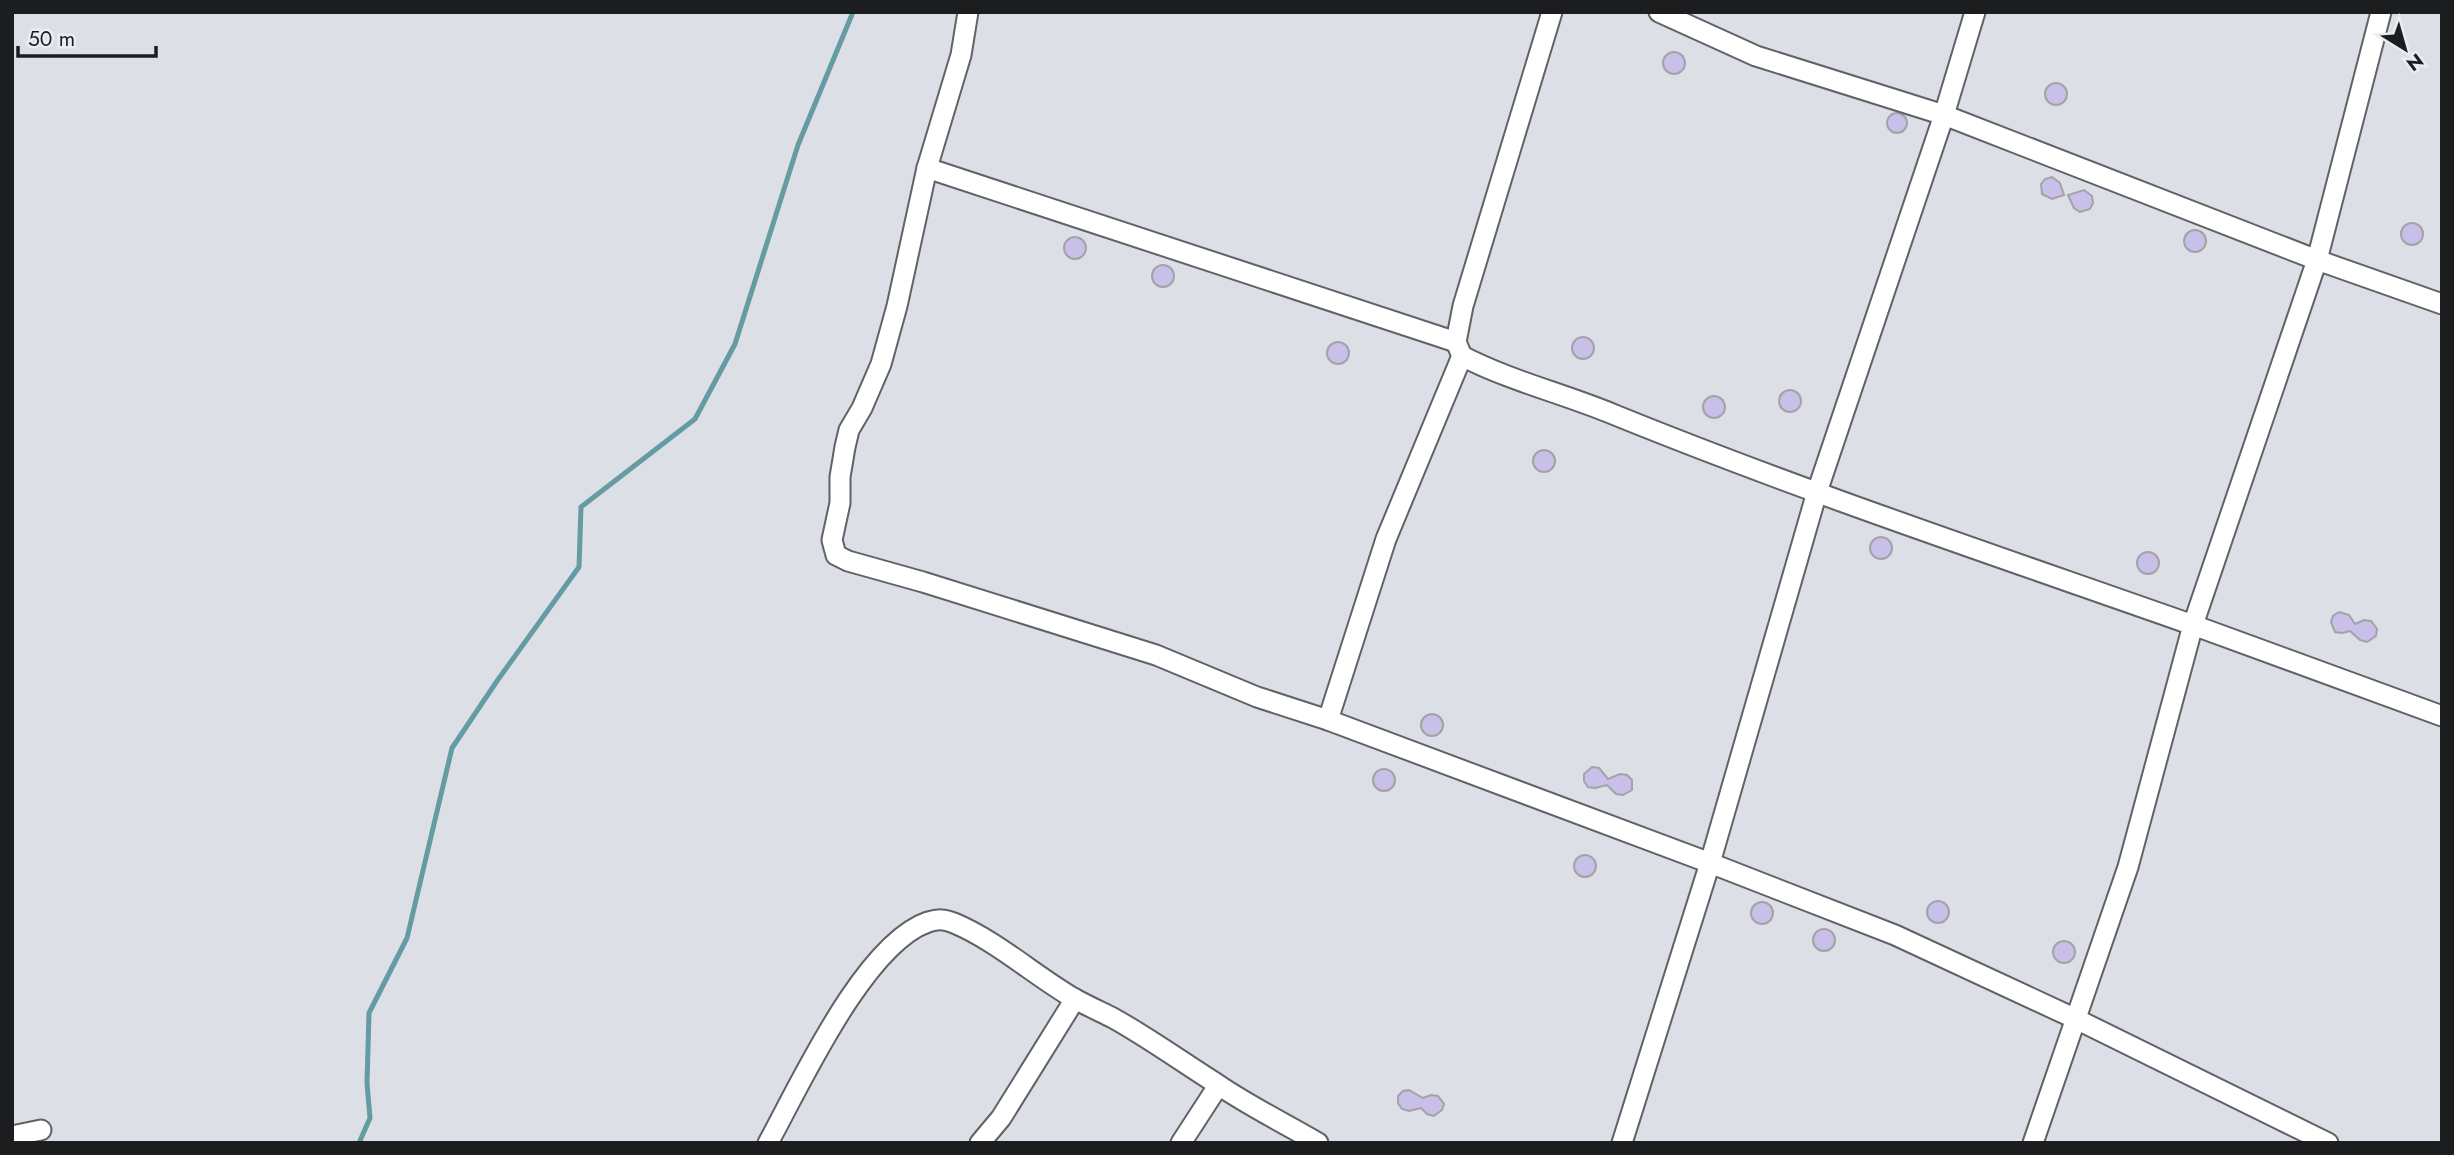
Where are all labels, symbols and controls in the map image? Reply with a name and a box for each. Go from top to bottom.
scale bar [18,14,156,58]
north arrow [2370,14,2440,84]
text: 50 m [28,24,75,54]
text: N [2401,47,2429,78]

